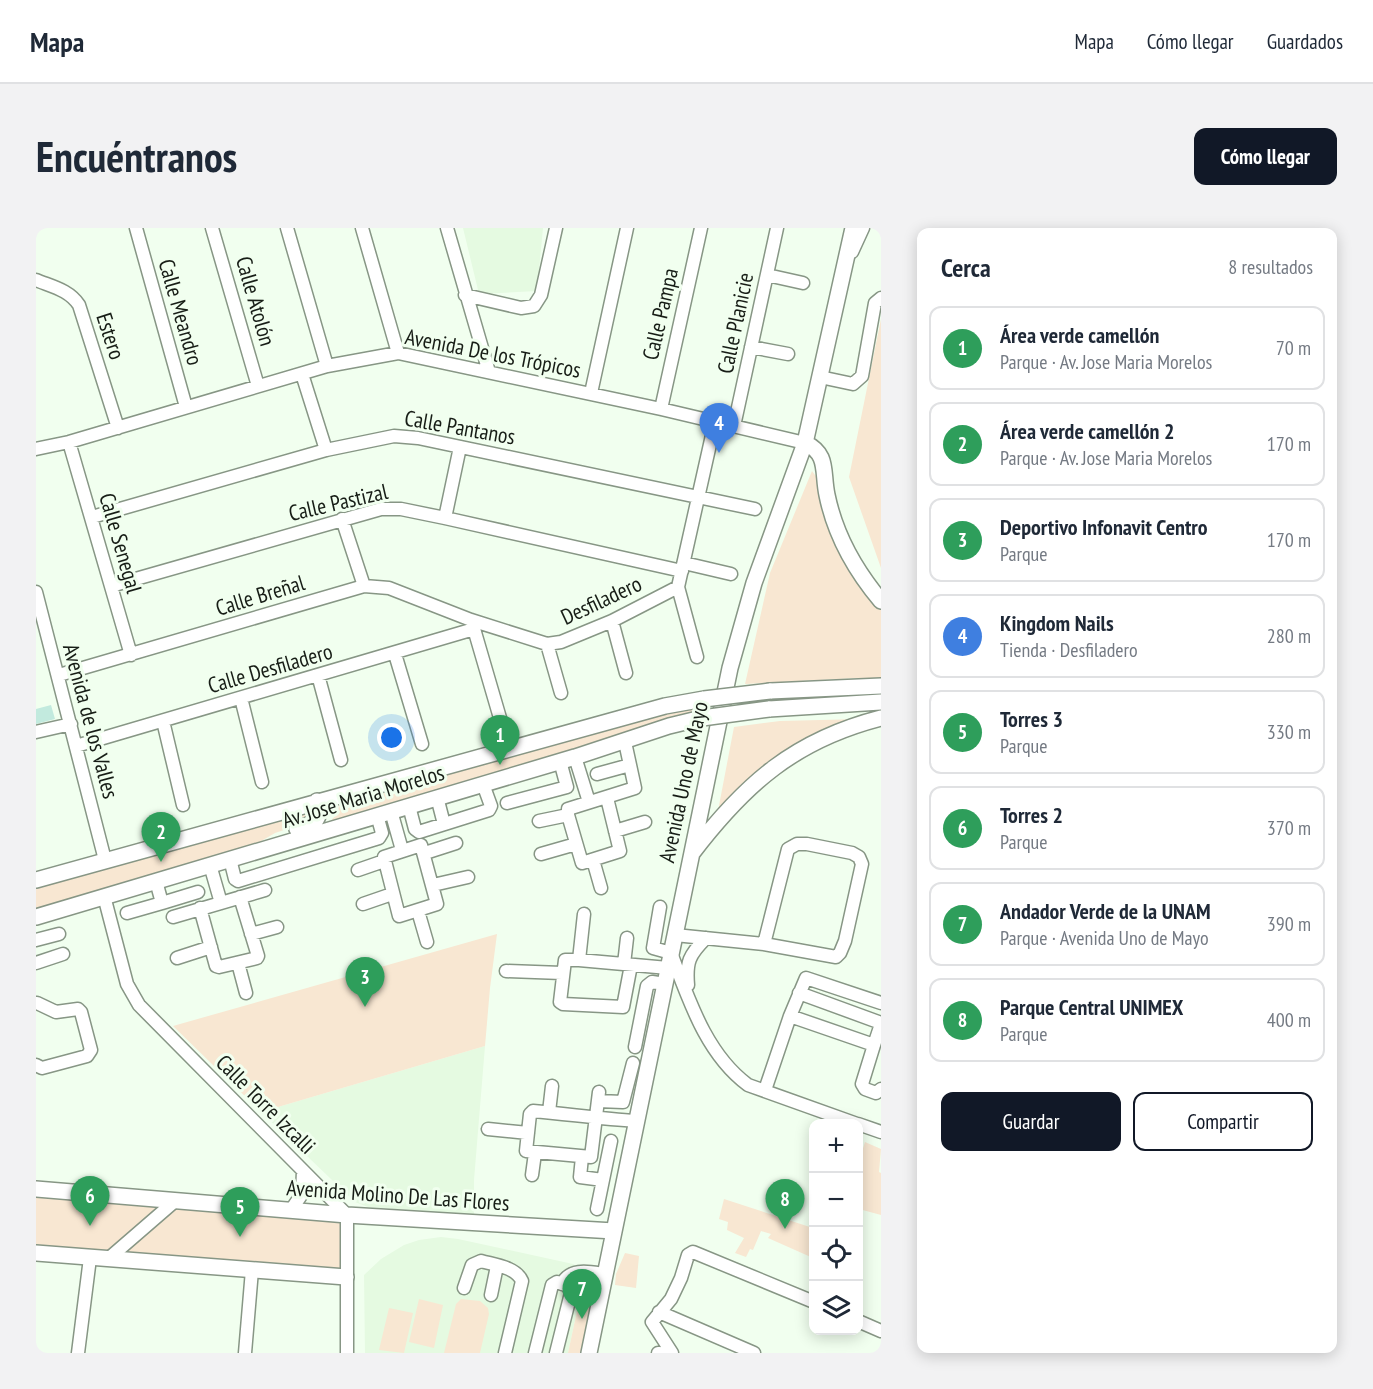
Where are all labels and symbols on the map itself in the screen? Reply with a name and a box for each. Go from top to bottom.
street label: Calle Atolón [230,253,282,349]
street label: Calle Meandro [152,256,210,368]
street label: Calle Pampa [636,265,684,363]
street label: Calle Planicie [711,270,759,376]
street label: Estero [90,309,132,363]
street label: Avenida De los Trópicos [403,322,583,384]
street label: Calle Pantanos [403,404,517,450]
pin: 4 [700,404,738,453]
street label: Calle Pastizal [286,477,391,527]
street label: Calle Senegal [93,490,149,597]
street label: Calle Breñal [212,568,309,622]
street label: Desfiladero [556,569,646,631]
street label: Calle Desfiladero [204,637,336,699]
street label: Avenida de los Valles [57,641,125,801]
street label: Avenida Uno de Mayo [652,699,714,865]
pin: 1 [480,716,520,765]
your location [377,723,406,752]
street label: Av. Jose Maria Morelos [279,758,447,834]
pin: 2 [142,812,180,862]
pin: 3 [346,958,384,1007]
street label: Calle Torre Izcalli [210,1048,322,1160]
street label: Avenida Molino De Las Flores [286,1173,510,1217]
pin: 6 [70,1176,110,1226]
pin: 8 [766,1180,804,1229]
pin: 5 [220,1188,260,1237]
pin: 7 [562,1270,602,1319]

